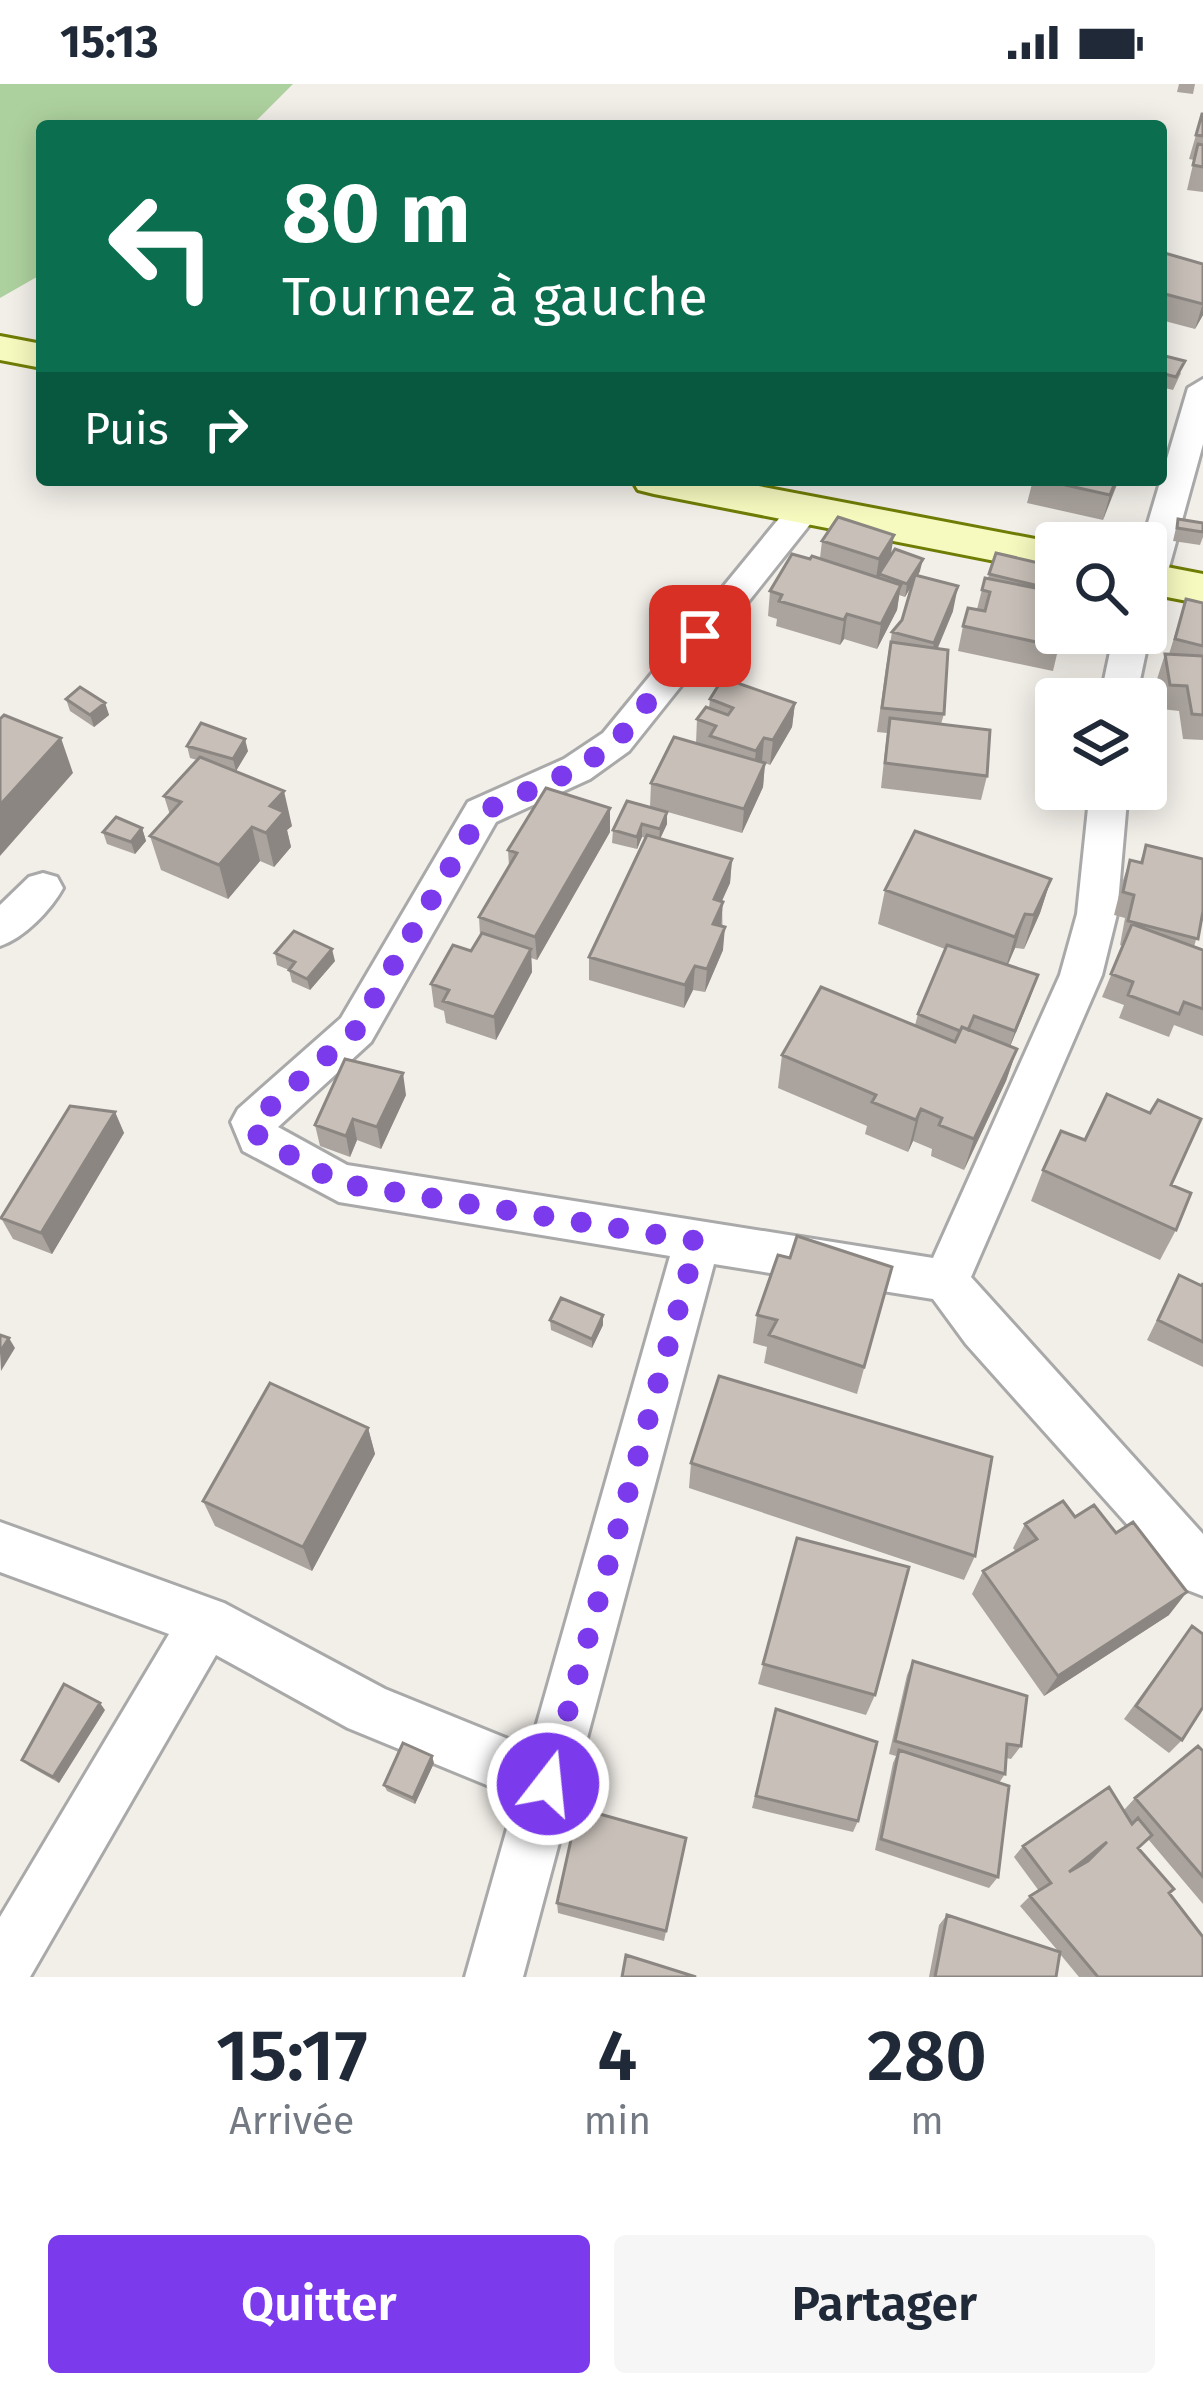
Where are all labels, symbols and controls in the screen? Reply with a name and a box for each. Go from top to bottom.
text: 15:13 [60,15,159,69]
text: 80 m [282,163,471,264]
icon: left [84,168,240,324]
text: Tournez à gauche [282,265,708,329]
icon: right [193,396,259,462]
text: Puis [84,402,169,456]
map controls [1035,522,1167,810]
button: search [1035,522,1167,654]
pin [649,585,751,687]
icon: arrive [667,603,733,669]
button: layers [1035,678,1167,810]
position arrow [485,1721,611,1847]
text: 15:17 [216,2013,368,2099]
text: 4 [597,2013,637,2099]
text: 280 [867,2013,987,2099]
text: Arrivée [229,2098,354,2144]
text: min [584,2098,651,2144]
text: m [910,2098,944,2144]
button: Quitter [48,2235,590,2373]
button: Partager [614,2235,1155,2373]

